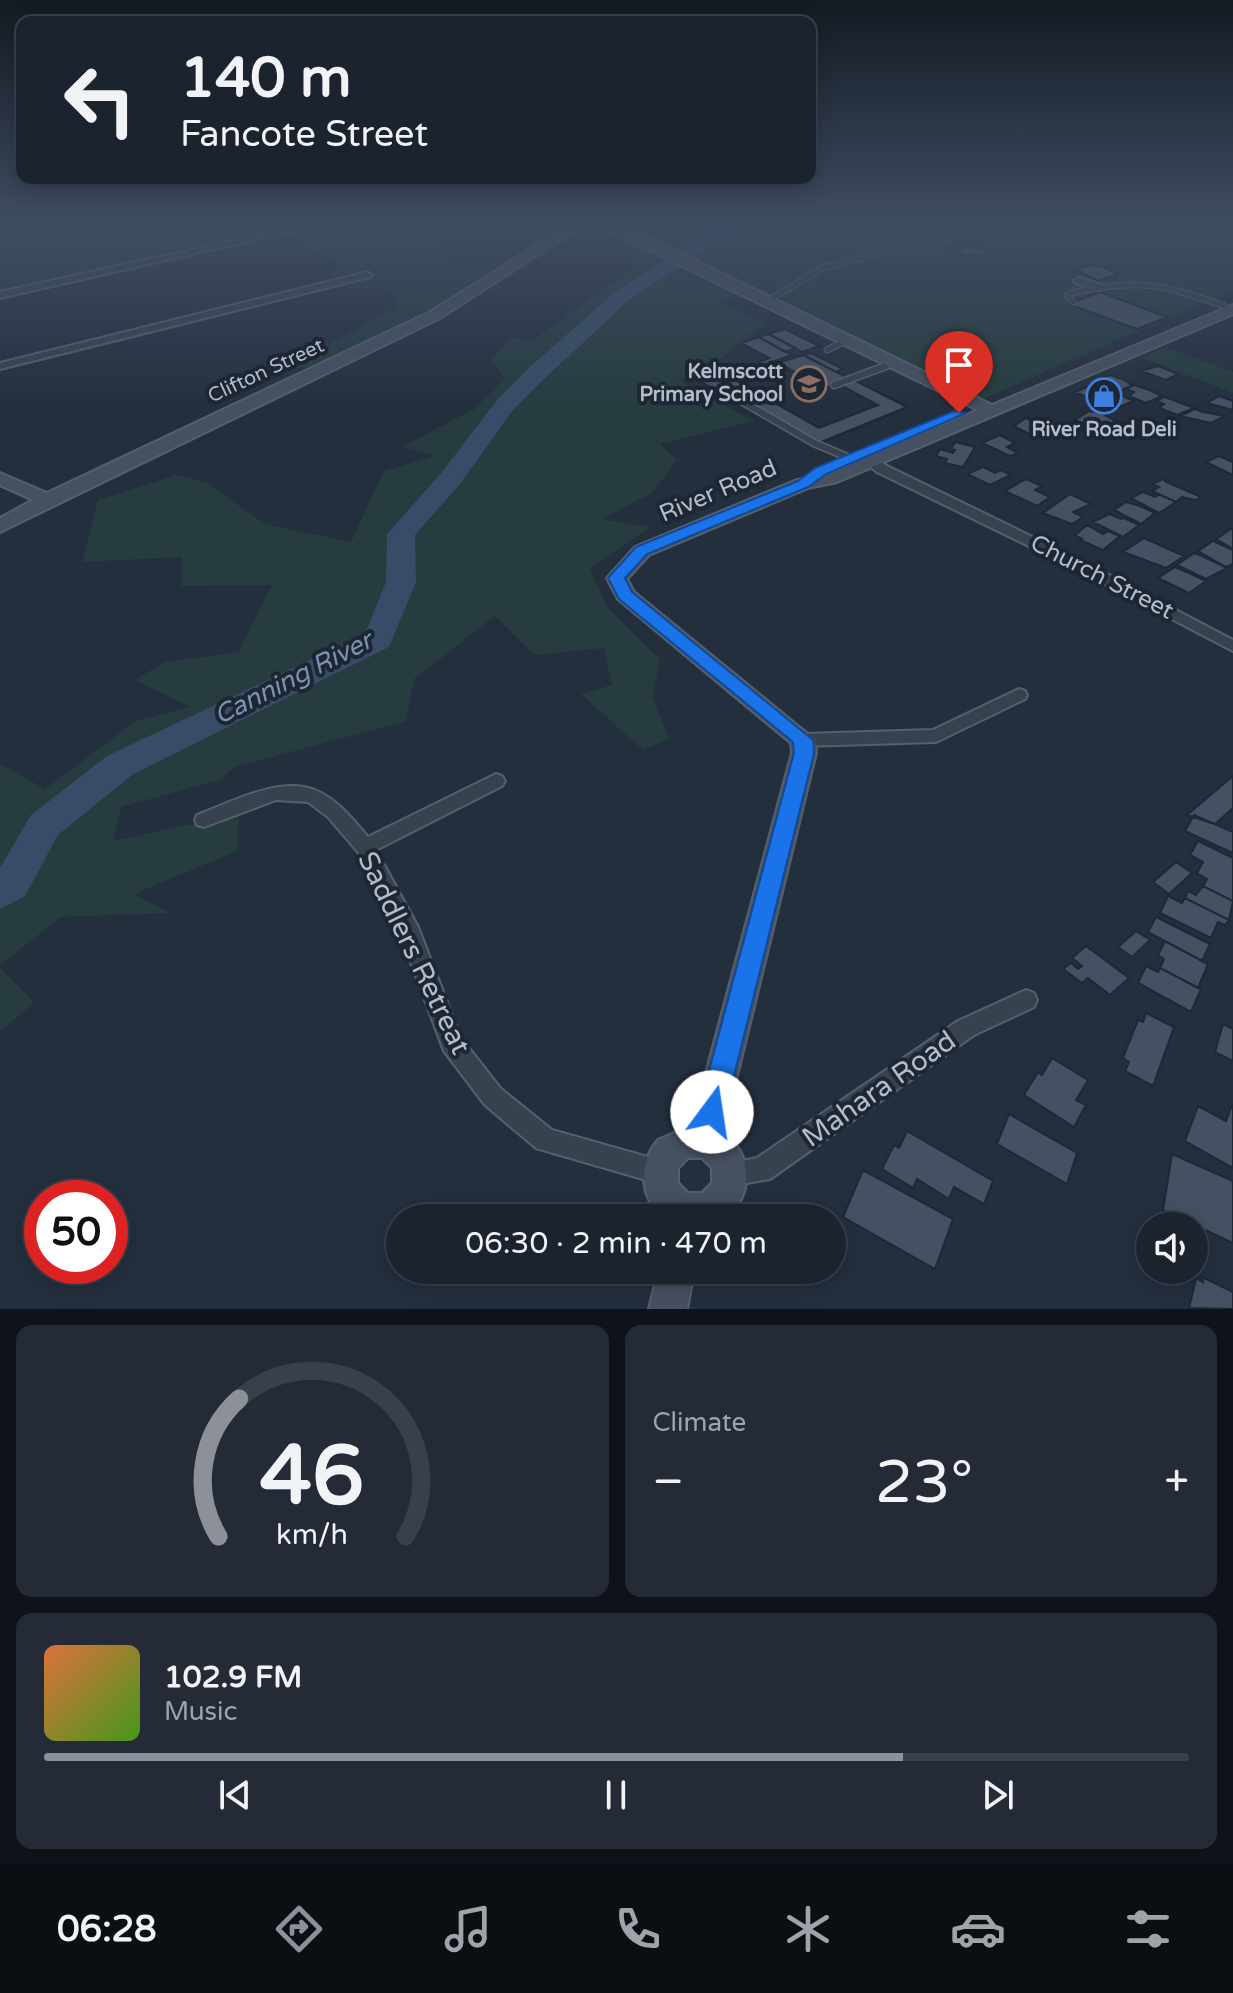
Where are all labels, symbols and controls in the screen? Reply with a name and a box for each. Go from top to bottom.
text: 140 m [180,45,351,112]
icon: left [48,48,152,152]
text: Fancote Street [180,113,428,156]
pin [925,331,993,413]
street label: Clifton Street [204,333,328,408]
icon: arrive [937,343,981,387]
place label: Kelmscott Primary School [639,360,783,407]
school or university icon: Kelmscott Primary School [790,365,828,403]
shop icon: River Road Deli [1085,377,1123,415]
place label: River Road Deli [1031,418,1177,442]
street label: River Road [655,453,781,529]
street label: Church Street [1026,528,1178,626]
water label: Canning River [209,624,380,731]
street label: Saddlers Retreat [350,846,478,1060]
street label: Mahara Road [796,1024,962,1154]
position arrow [670,1070,754,1154]
speed limit sign: 50 [24,1180,128,1284]
map controls [1136,1212,1208,1284]
button: sound [1136,1212,1208,1284]
text: 06:30 · 2 min · 470 m [465,1225,767,1262]
text: Climate [653,1407,746,1438]
text: 46 [260,1427,364,1527]
text: 23° [875,1447,973,1519]
text: − [653,1456,684,1509]
text: + [1164,1456,1189,1509]
text: km/h [276,1518,348,1552]
text: 102.9 FM [164,1659,302,1696]
text: Music [164,1696,237,1727]
icon: previous [213,1773,257,1817]
icon: pause [594,1773,638,1817]
icon: next [976,1773,1020,1817]
icon: directions [271,1901,327,1957]
icon: music [440,1901,496,1957]
icon: phone [610,1901,666,1957]
icon: climate [780,1901,836,1957]
icon: car [950,1901,1006,1957]
icon: filters [1120,1901,1176,1957]
text: 06:28 [57,1908,157,1951]

